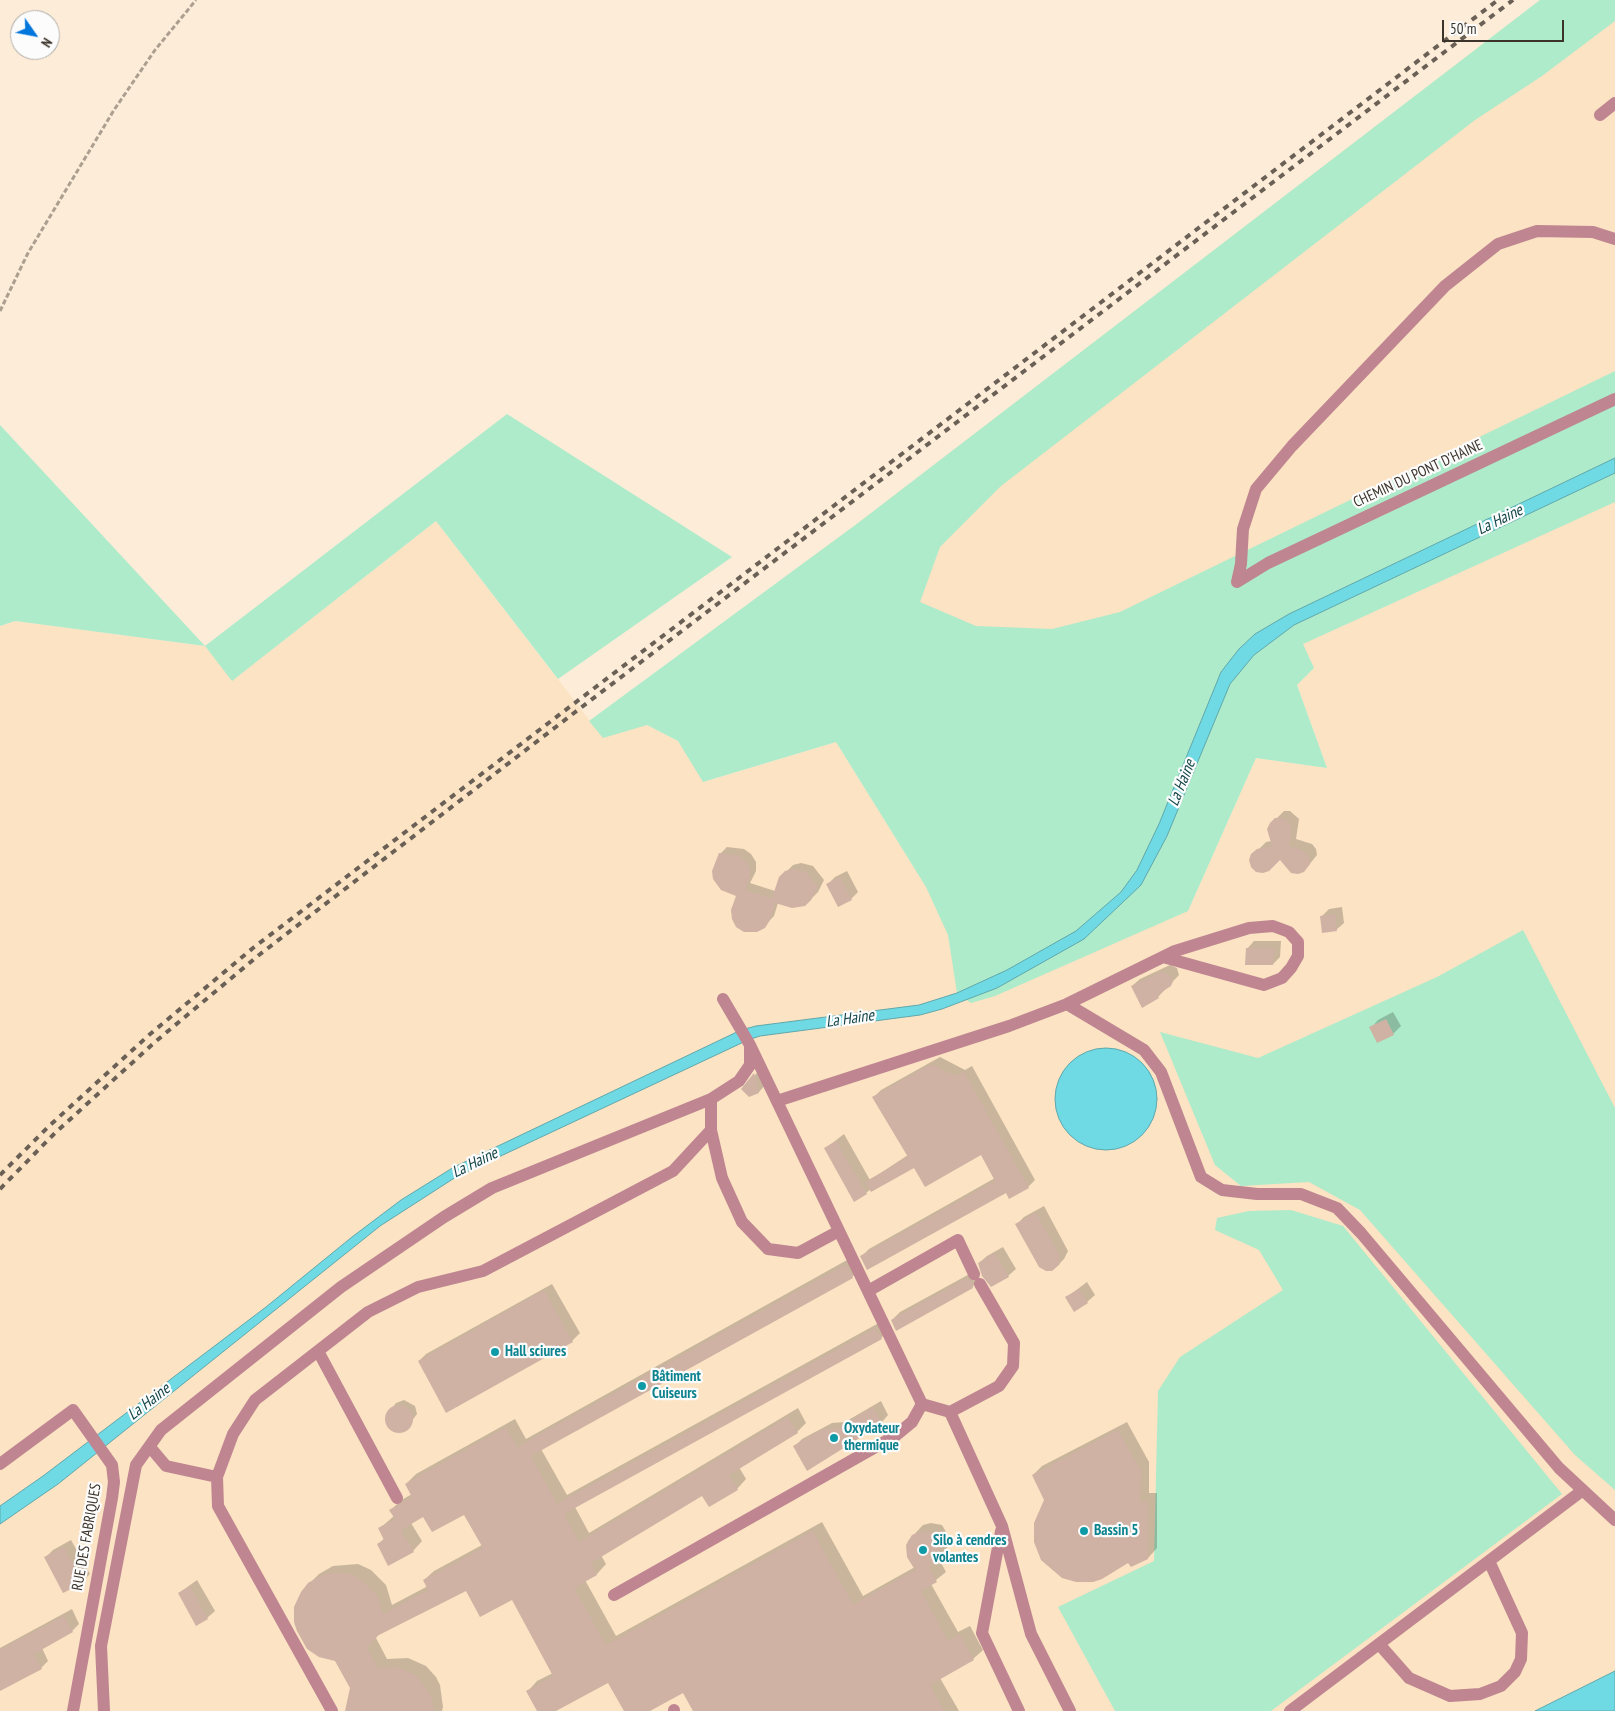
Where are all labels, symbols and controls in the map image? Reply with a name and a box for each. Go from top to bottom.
north arrow [10,10,60,60]
scale bar [1445,10,1568,42]
text: 50 m [1450,19,1476,38]
text: N [37,35,56,51]
street label: CHEMIN DU PONT D'HAINE [1351,436,1485,512]
water label: La Haine [1474,501,1526,539]
water label: La Haine [1164,757,1200,809]
water label: La Haine [825,1006,875,1032]
water label: La Haine [449,1144,501,1182]
place label: Hall sciures [505,1343,566,1361]
marker: Hall sciures [489,1346,501,1358]
place label: Bâtiment Cuiseurs [652,1368,701,1403]
water label: La Haine [124,1380,174,1424]
marker: Bâtiment Cuiseurs [636,1380,648,1392]
place label: Oxydateur thermique [844,1420,899,1455]
marker: Oxydateur thermique [828,1432,840,1444]
street label: RUE DES FABRIQUES [69,1482,105,1592]
place label: Bassin 5 [1094,1522,1138,1540]
marker: Bassin 5 [1078,1525,1090,1537]
place label: Silo à cendres volantes [933,1532,1007,1567]
marker: Silo à cendres volantes [917,1544,929,1556]

